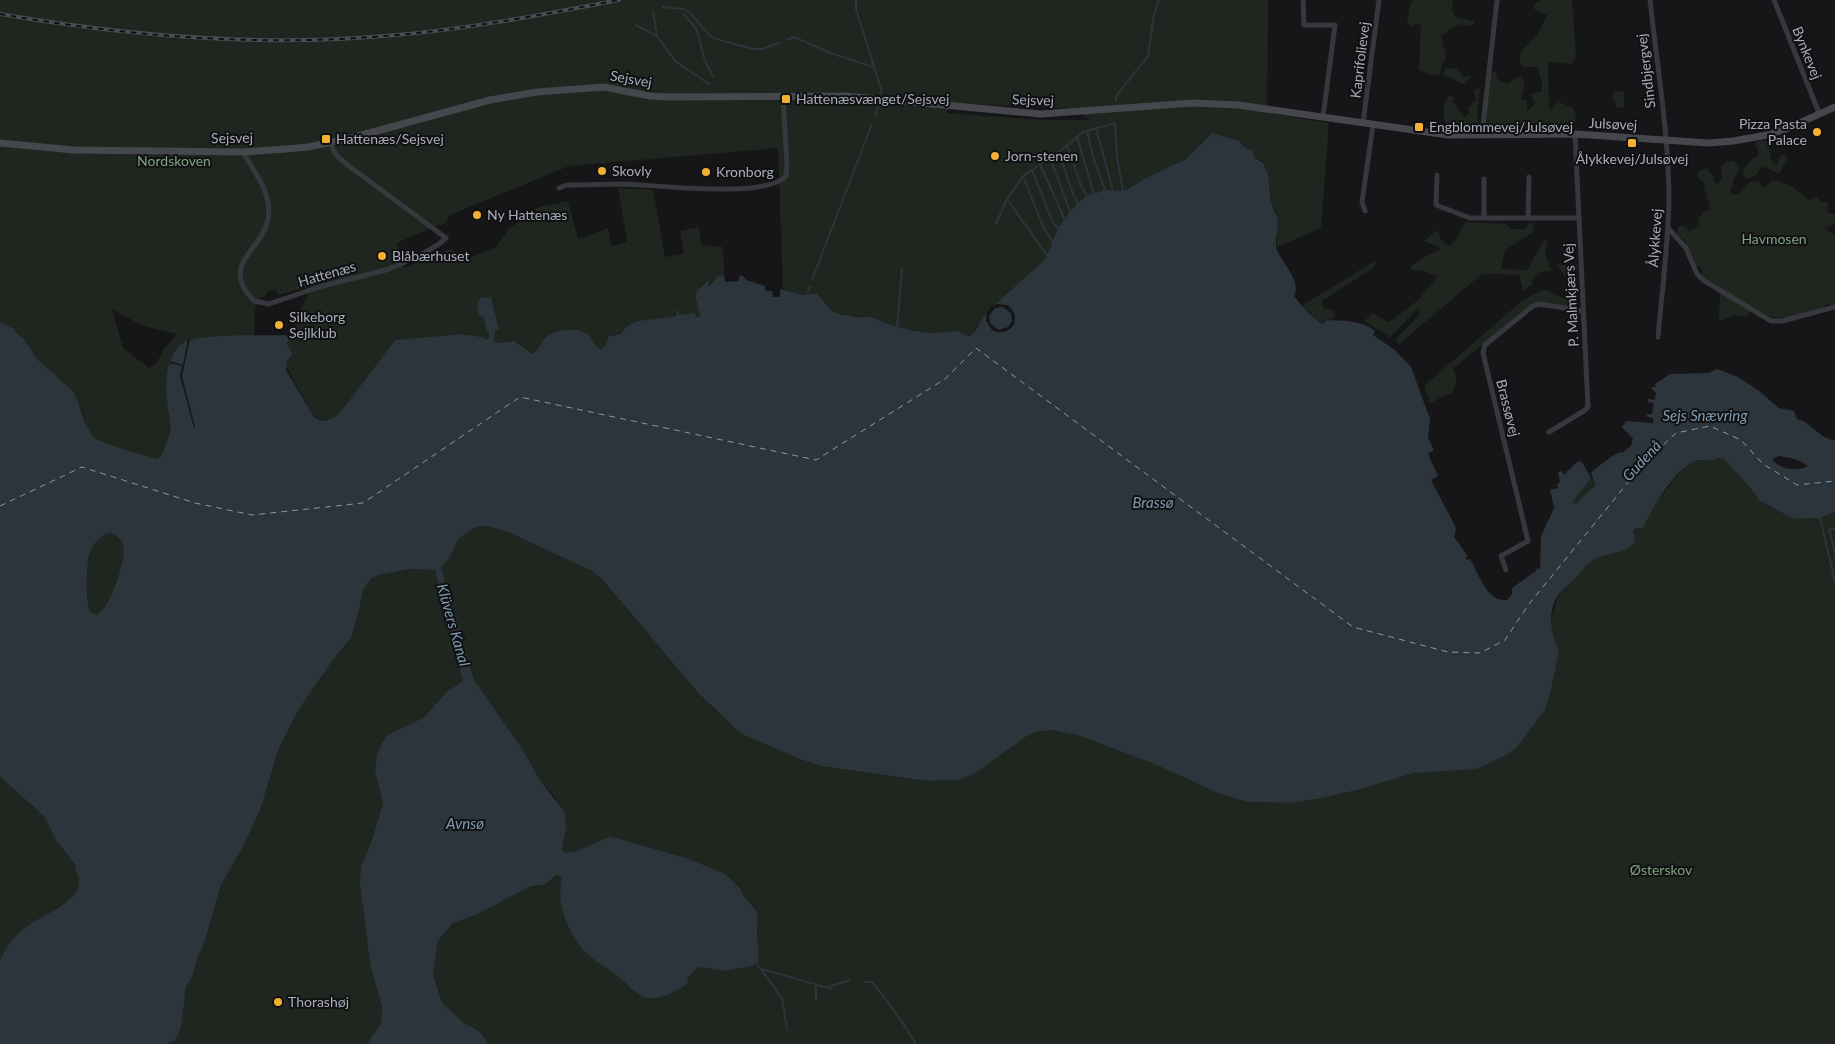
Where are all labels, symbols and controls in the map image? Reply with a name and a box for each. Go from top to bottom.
street label: Kaprifolievej [1346,21,1373,99]
street label: Bynkevej [1789,24,1826,82]
street label: Sindbjergvej [1632,33,1659,109]
street label: Sejsvej [609,66,653,91]
place label: Hattenæsvænget/Sejsvej [796,90,949,107]
street label: Sejsvej [1012,90,1054,109]
marker: Hattenæsvænget/Sejsvej [780,93,792,105]
street label: Julsøvej [1588,114,1638,133]
place label: Pizza Pasta Palace [1739,115,1807,148]
place label: Engblommevej/Julsøvej [1429,118,1573,135]
marker: Engblommevej/Julsøvej [1413,121,1425,133]
marker: Pizza Pasta Palace [1811,126,1823,138]
street label: Sejsvej [211,129,253,146]
place label: Hattenæs/Sejsvej [336,130,444,147]
marker: Hattenæs/Sejsvej [320,133,332,145]
marker: Ålykkevej/Julsøvej [1626,137,1638,149]
place label: Jorn-stenen [1005,147,1078,164]
marker: Jorn-stenen [989,150,1001,162]
place label: Ålykkevej/Julsøvej [1576,150,1688,167]
park label: Nordskoven [137,152,211,169]
place label: Skovly [612,162,652,179]
place label: Kronborg [716,163,774,180]
marker: Skovly [596,165,608,177]
marker: Kronborg [700,166,712,178]
place label: Ny Hattenæs [487,206,567,223]
street label: Ålykkevej [1644,208,1665,268]
marker: Ny Hattenæs [471,209,483,221]
park label: Havmosen [1741,230,1807,247]
street label: P. Malmkjærs Vej [1559,243,1582,347]
place label: Blåbærhuset [392,247,469,264]
marker: Blåbærhuset [376,250,388,262]
street label: Hattenæs [296,257,358,290]
place label: Silkeborg Sejlklub [289,308,345,341]
marker: Silkeborg Sejlklub [273,319,285,331]
street label: Brassøvej [1493,377,1524,438]
water label: Sejs Snævring [1662,406,1748,424]
water label: Gudenå [1618,436,1665,484]
water label: Brassø [1132,493,1174,511]
water label: Klüvers Kanal [434,581,474,669]
water label: Avnsø [445,814,484,832]
park label: Østerskov [1630,861,1693,878]
place label: Thorashøj [288,993,349,1010]
marker: Thorashøj [272,996,284,1008]

